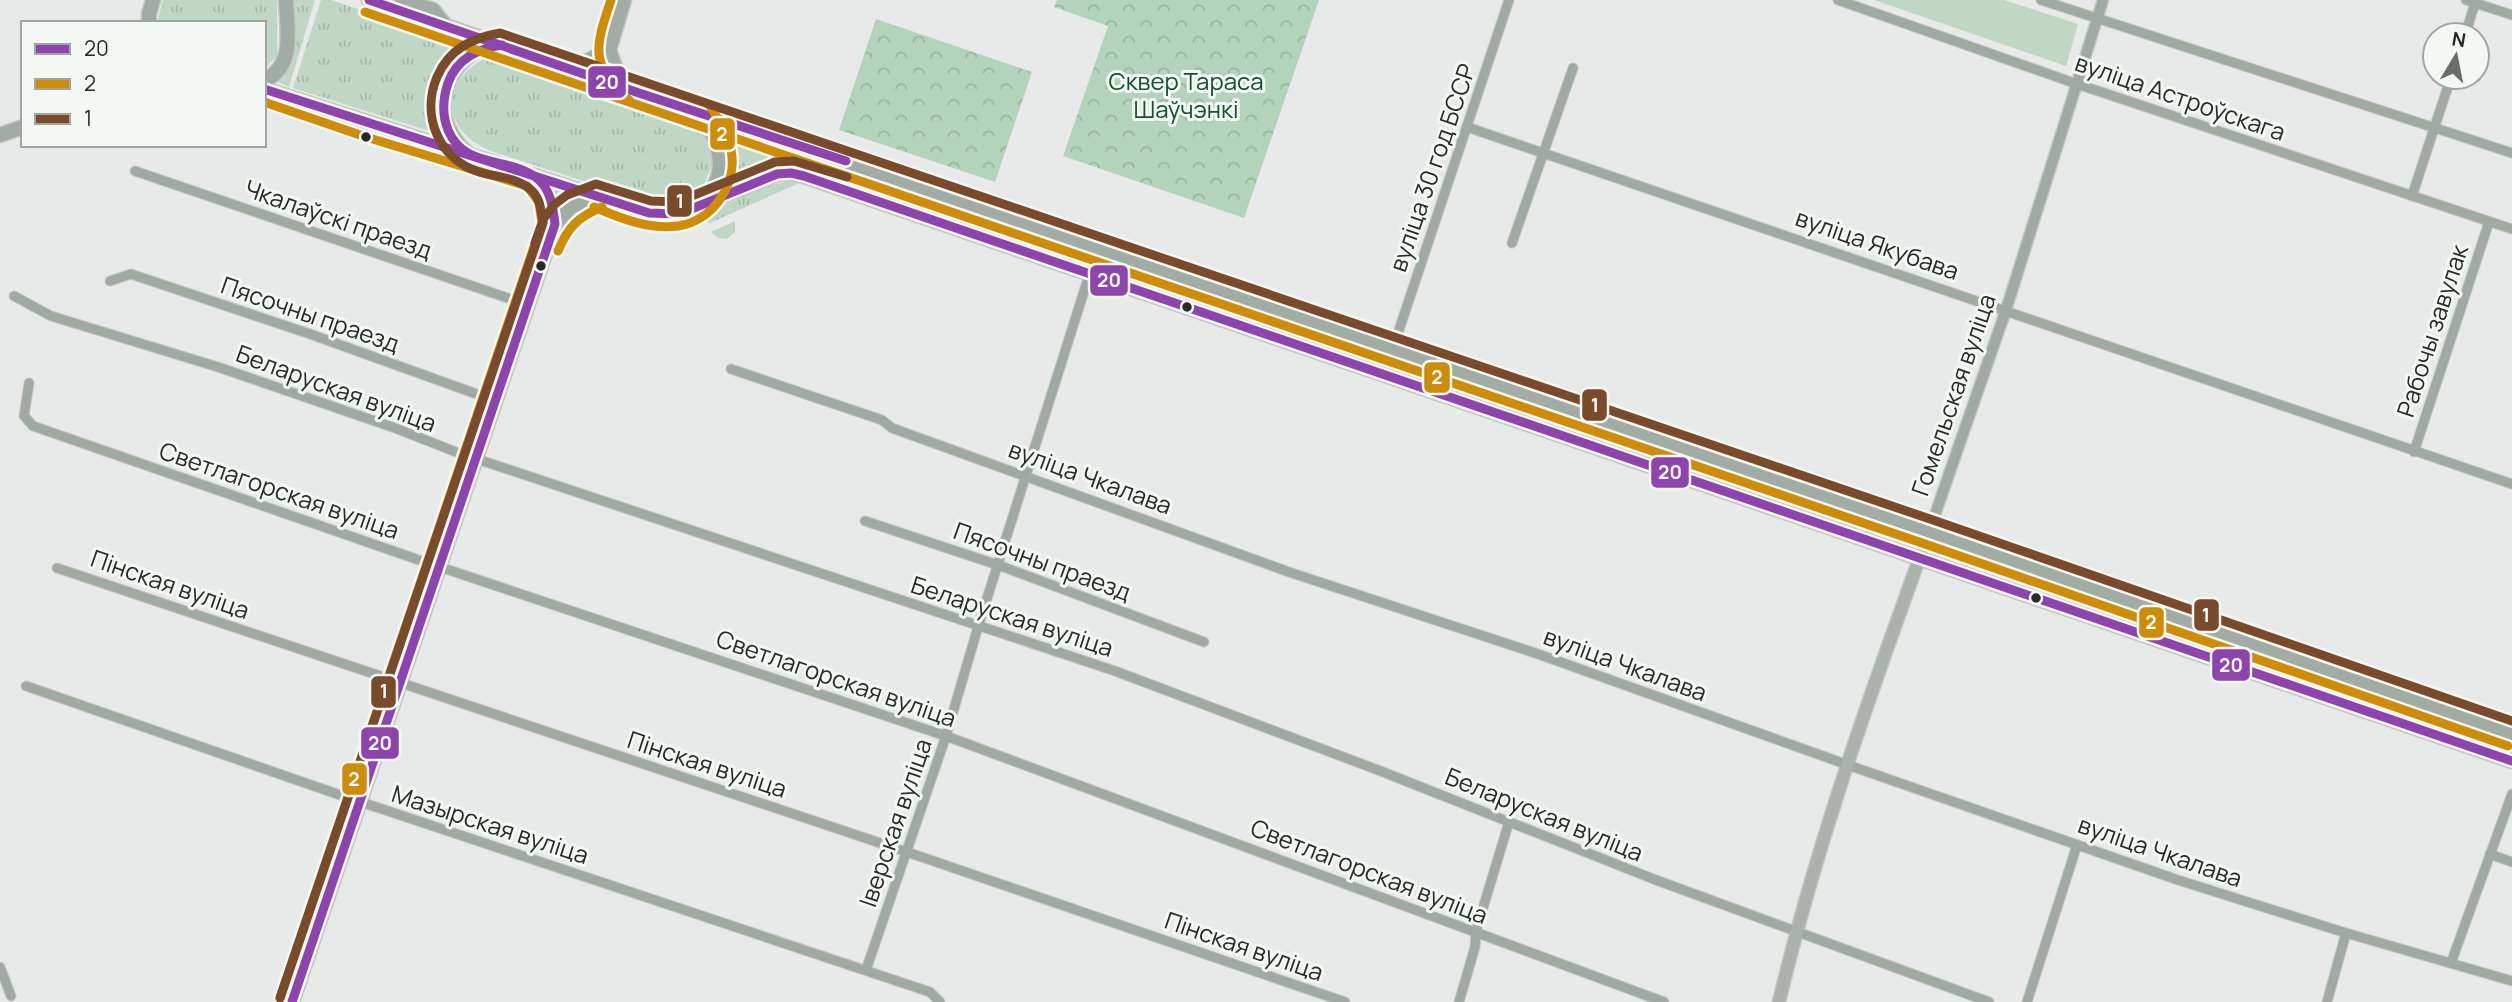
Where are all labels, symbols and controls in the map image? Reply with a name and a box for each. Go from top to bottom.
legend [21,21,266,147]
north arrow [2421,21,2491,91]
text: N [2450,25,2468,53]
text: 20 [84,34,109,62]
street label: вуліца Астроўскага [2071,45,2290,148]
street label: вуліца 30 год БССР [1381,59,1483,276]
park label: Сквер Тараса Шаўчэнкі [1108,64,1264,125]
line badge: 20 [587,65,627,99]
text: 2 [84,69,96,97]
text: 20 [595,69,619,95]
text: 1 [84,104,92,132]
line badge: 2 [709,117,736,151]
text: 2 [716,121,728,147]
unlabelled marker [359,130,373,144]
street label: Чкалаўскі праезд [240,171,437,266]
line badge: 1 [666,184,693,218]
text: 1 [676,188,684,214]
street label: вуліца Якубава [1791,200,1964,287]
street label: Рабочы завулак [2388,239,2475,421]
unlabelled marker [534,259,548,273]
line badge: 20 [1089,264,1129,297]
text: 20 [1097,267,1121,293]
street label: Пясочны праезд [217,268,404,360]
street label: Гомельская вуліца [1903,289,2003,500]
unlabelled marker [1180,300,1194,314]
street label: Беларуская вуліца [232,336,441,439]
line badge: 2 [1423,361,1451,394]
text: 2 [1431,364,1443,390]
line badge: 1 [1581,388,1608,422]
text: 1 [1591,392,1599,418]
street label: вуліца Чкалава [1004,432,1177,521]
street label: Светлагорская вуліца [155,433,404,546]
line badge: 20 [1650,456,1690,489]
text: 20 [1658,459,1682,485]
street label: Пясочны праезд [949,513,1136,608]
street label: Пінская вуліца [87,541,254,626]
street label: Беларуская вуліца [907,567,1118,664]
unlabelled marker [2029,591,2043,605]
line badge: 1 [2193,598,2220,632]
text: 1 [2202,602,2210,628]
line badge: 2 [2138,606,2165,639]
text: 2 [2145,609,2157,635]
street label: вуліца Чкалава [1539,619,1712,708]
street label: Светлагорская вуліца [712,621,961,734]
line badge: 20 [2211,648,2251,682]
text: 20 [2219,652,2243,678]
line badge: 1 [370,675,397,709]
text: 1 [380,678,388,704]
street label: Пінская вуліца [624,722,791,805]
line badge: 20 [360,726,400,760]
text: 20 [368,730,392,756]
street label: Іверская вуліца [850,734,939,911]
street label: Беларуская вуліца [1441,759,1648,868]
line badge: 2 [341,762,368,796]
text: 2 [348,766,360,792]
street label: Мазырская вуліца [388,776,593,871]
street label: вуліца Чкалава [2074,807,2247,894]
street label: Светлагорская вуліца [1246,810,1493,931]
street label: Пінская вуліца [1161,903,1328,988]

